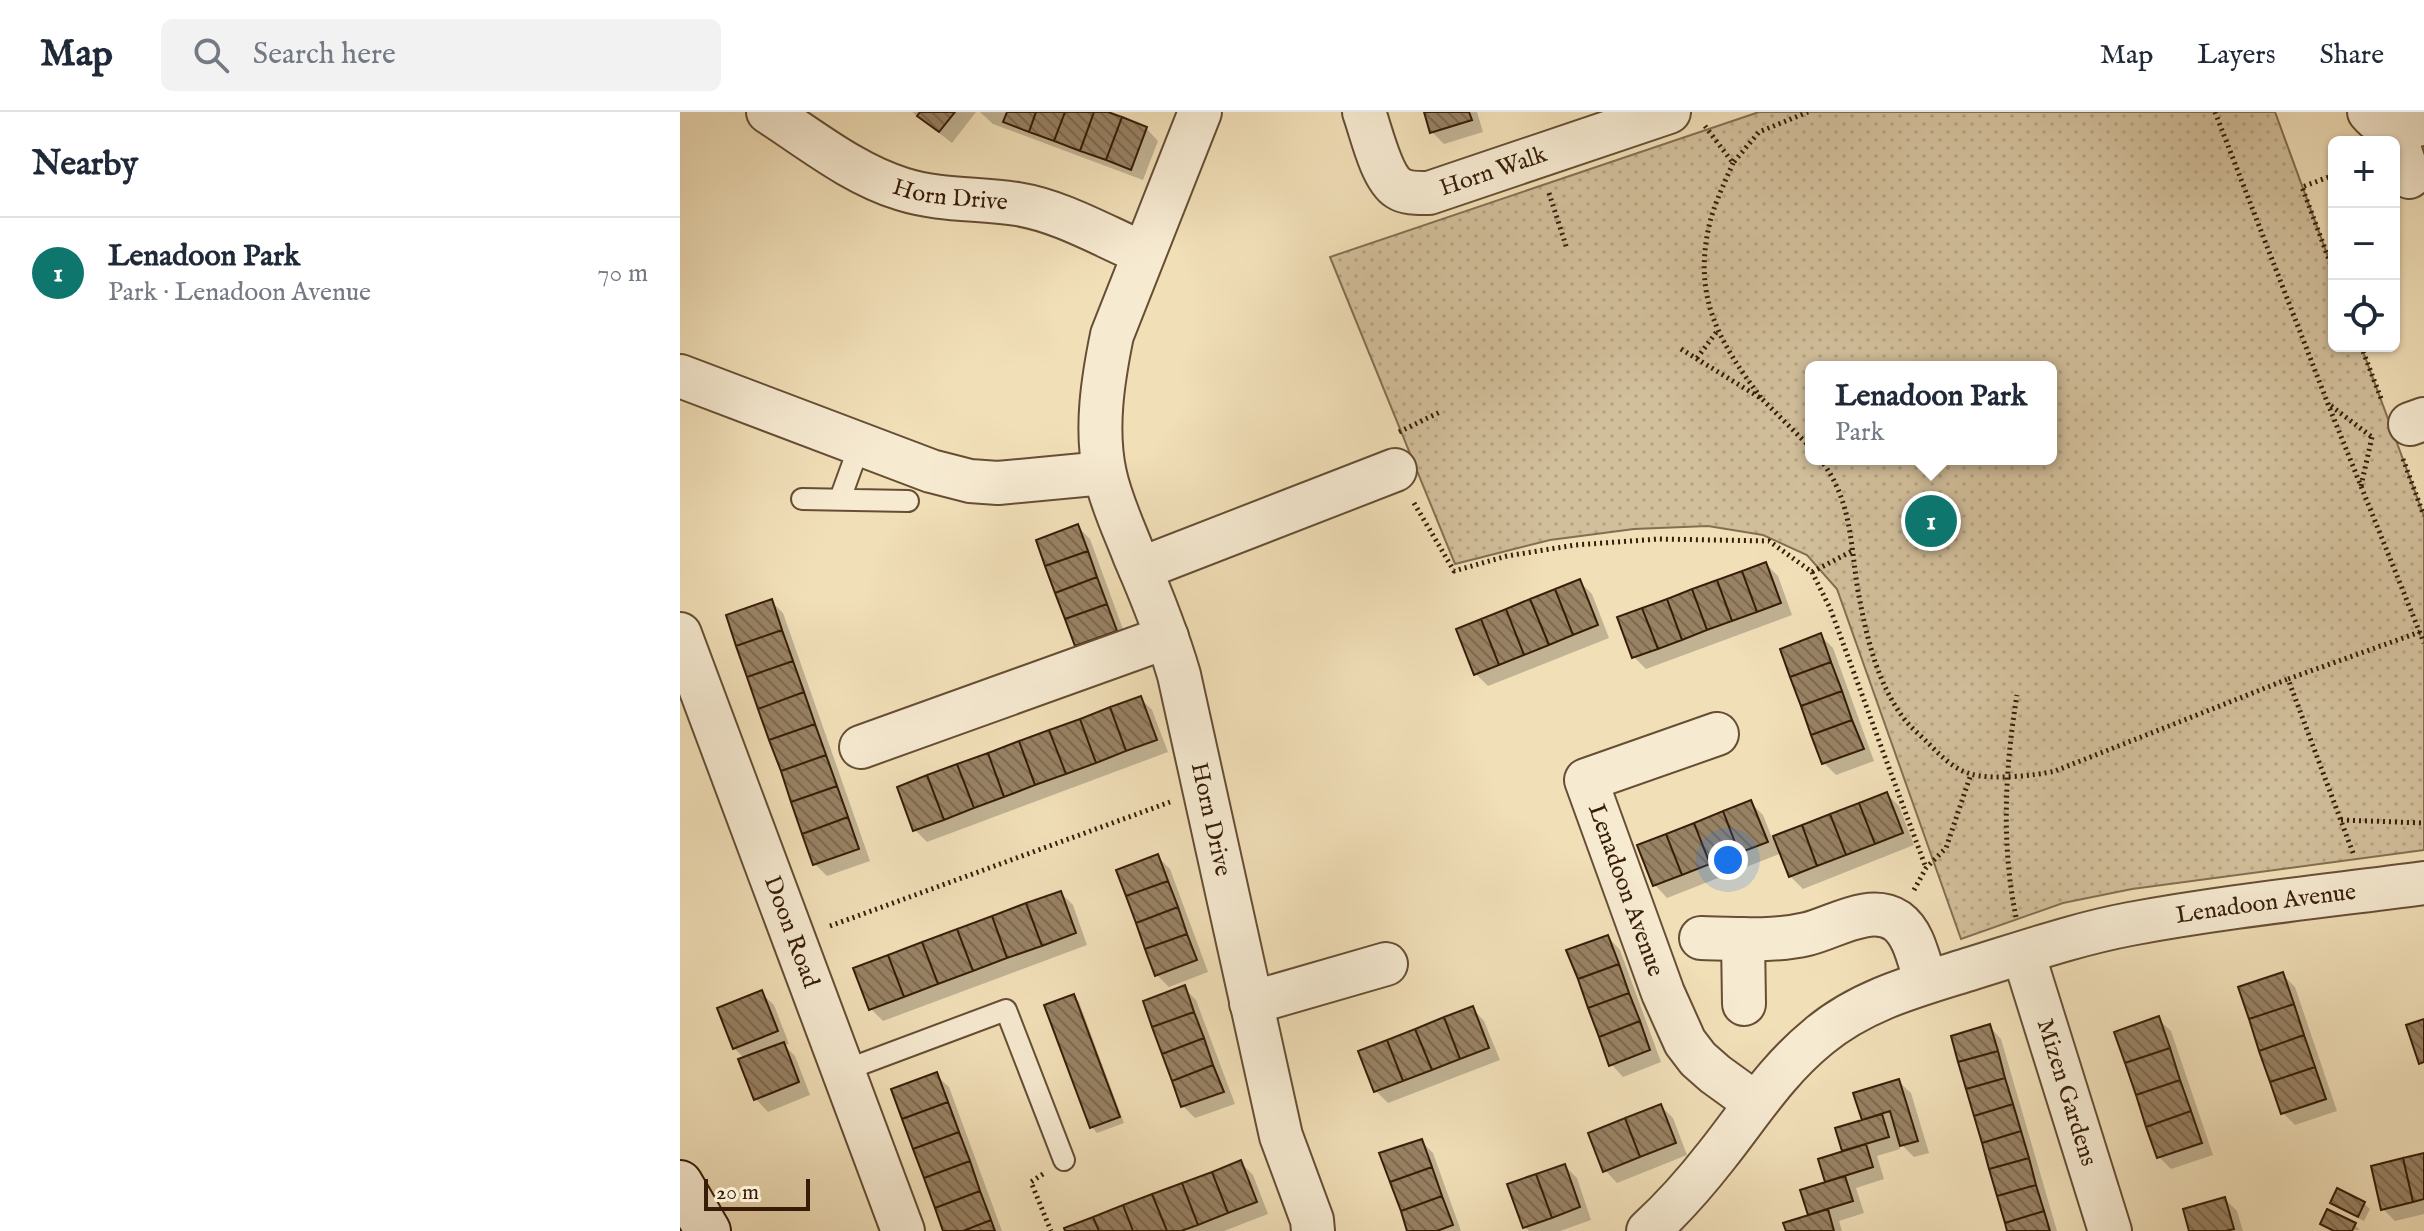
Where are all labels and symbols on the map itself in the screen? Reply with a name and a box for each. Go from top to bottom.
street label: Horn Walk [1436,139,1551,204]
street label: Horn Drive [889,172,1009,218]
pin: 1 [1905,491,1957,551]
street label: Horn Drive [1183,759,1239,879]
street label: Lenadoon Avenue [1580,800,1671,981]
your location [1708,840,1748,880]
street label: Doon Road [756,872,826,992]
street label: Lenadoon Avenue [2174,876,2358,931]
street label: Mizen Gardens [2029,1015,2104,1170]
scale bar [704,1175,810,1211]

